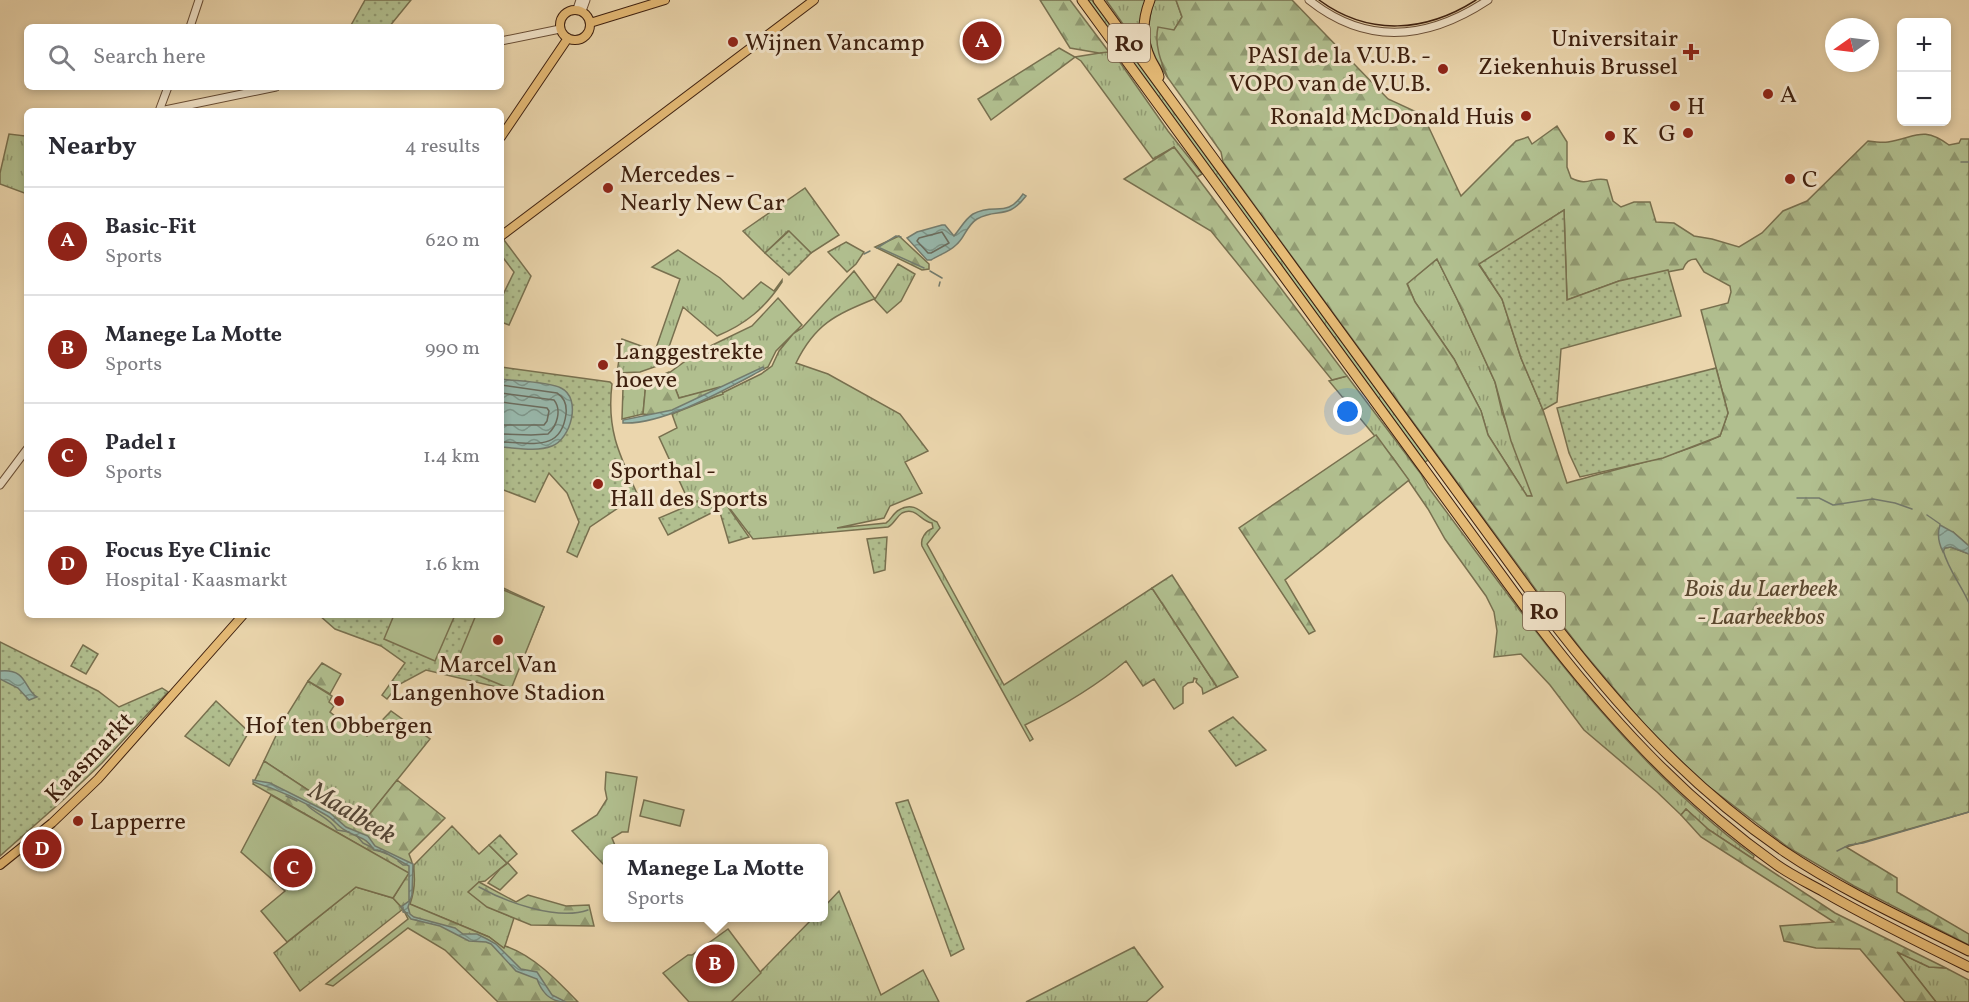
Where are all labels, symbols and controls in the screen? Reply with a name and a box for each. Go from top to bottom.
pin: A [962,18,1002,63]
north arrow [1825,18,1879,72]
map controls [1897,18,1951,126]
button: + [1897,18,1951,72]
place label: Universitair Ziekenhuis Brussel [1478,23,1678,85]
search box [24,24,504,90]
road number: R0 [1108,24,1150,62]
place label: Wijnen Vancamp [745,27,925,61]
marker: Wijnen Vancamp [726,35,740,49]
place label: PASI de la V.U.B. - VOPO van de V.U.B. [1229,40,1431,102]
icon: search [45,41,78,74]
text: Search here [93,42,206,73]
marker: Universitair Ziekenhuis Brussel [1682,43,1700,61]
marker: PASI de la V.U.B. - VOPO van de V.U.B. [1436,62,1450,76]
button: − [1897,72,1951,126]
place label: A [1780,79,1797,113]
marker: A [1761,87,1775,101]
place label: H [1687,91,1705,125]
marker: H [1668,99,1682,113]
place label: Ronald McDonald Huis [1270,101,1514,135]
marker: Ronald McDonald Huis [1519,109,1533,123]
place label: G [1658,118,1676,152]
place label: K [1622,121,1638,155]
marker: G [1681,126,1695,140]
text: Nearby [48,129,137,165]
marker: K [1603,129,1617,143]
text: 4 results [405,133,480,161]
place label: Mercedes - Nearly New Car [620,159,785,221]
place label: C [1802,164,1818,198]
marker: C [1783,172,1797,186]
marker: Mercedes - Nearly New Car [601,181,615,195]
text: Basic-Fit [105,212,196,243]
text: A [60,227,75,255]
text: 620 m [426,227,480,255]
text: Sports [105,243,162,271]
text: Manege La Motte [105,320,282,351]
text: B [61,335,74,363]
text: 990 m [425,335,480,363]
place label: Langgestrekte hoeve [615,336,763,398]
text: Sports [105,351,162,379]
marker: Langgestrekte hoeve [596,358,610,372]
your location [1333,397,1362,426]
text: Padel 1 [105,428,176,459]
text: C [61,443,74,471]
text: 1.4 km [423,443,480,471]
place label: Sporthal - Hall des Sports [610,455,768,517]
text: Sports [105,459,162,487]
marker: Sporthal - Hall des Sports [591,477,605,491]
text: Focus Eye Clinic [105,536,271,567]
text: D [60,551,75,579]
text: 1.6 km [425,551,480,579]
text: Hospital · Kaasmarkt [105,567,288,595]
park label: Bois du Laerbeek - Laarbeekbos [1684,573,1838,635]
road number: R0 [1523,592,1565,630]
marker: Marcel Van Langenhove Stadion [491,633,505,647]
place label: Marcel Van Langenhove Stadion [391,649,605,711]
marker: Hof ten Obbergen [332,694,346,708]
street label: Kaasmarkt [38,705,143,812]
place label: Hof ten Obbergen [245,710,433,744]
water label: Maalbeek [301,773,402,854]
place label: Lapperre [90,806,186,840]
marker: Lapperre [71,814,85,828]
pin: D [22,826,62,872]
popup [603,844,828,922]
pin: C [274,846,312,890]
text: Manege La Motte [627,854,804,885]
text: Sports [627,885,684,913]
pin: B [696,942,734,986]

